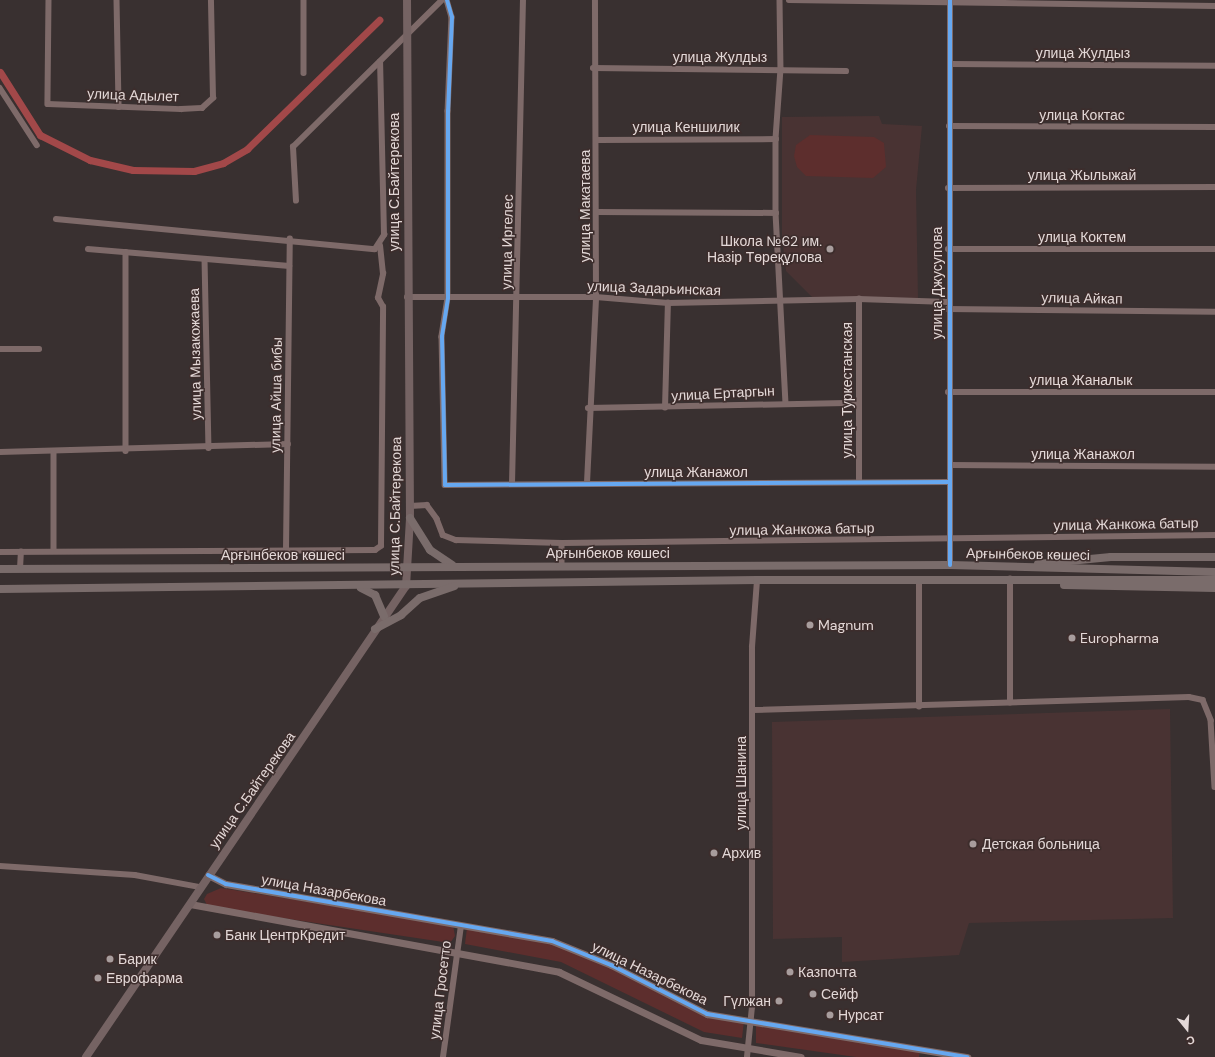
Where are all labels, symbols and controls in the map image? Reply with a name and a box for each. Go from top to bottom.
street label: улица Жулдыз [1036,45,1130,61]
street label: улица Жулдыз [673,49,767,65]
street label: улица Адылет [87,85,179,105]
street label: улица Коктас [1039,107,1125,123]
street label: улица С.Байтерекова [386,113,402,251]
street label: улица Кеншилик [632,119,740,135]
street label: улица Макатаева [577,150,593,262]
street label: улица Жылыжай [1028,167,1136,183]
street label: улица Иргелес [498,194,516,290]
street label: улица Джусупова [929,227,945,339]
street label: улица Коктем [1038,229,1126,245]
place label: Школа №62 им. Назір Төреқұлова [707,233,822,266]
marker: Школа №62 им. Назір Төреқұлова [825,244,835,254]
street label: улица Задарьинская [587,277,721,299]
street label: улица Мызакожаева [185,288,205,420]
street label: улица Айкап [1041,289,1123,307]
street label: улица Туркестанская [839,322,855,458]
street label: улица Айша бибы [267,337,285,453]
street label: улица Жаналык [1030,372,1132,388]
street label: улица Ертаргын [671,382,775,404]
street label: улица С.Байтерекова [385,437,405,575]
street label: улица Жанажол [1031,446,1135,462]
street label: улица Жанажол [644,464,748,480]
street label: улица Жанкожа батыр [1053,514,1199,534]
street label: улица Жанкожа батыр [729,519,875,539]
street label: Арғынбеков көшесі [546,545,670,561]
street label: Арғынбеков көшесі [966,545,1090,563]
street label: Арғынбеков көшесі [221,547,345,563]
place label: Magnum [818,617,874,633]
marker: Magnum [805,620,815,630]
place label: Europharma [1080,630,1159,646]
marker: Europharma [1067,633,1077,643]
street label: улица С.Байтерекова [205,728,299,852]
street label: улица Шанина [733,736,749,830]
place label: Детская больница [982,836,1100,852]
marker: Детская больница [967,838,979,850]
place label: Архив [722,845,761,861]
marker: Архив [709,848,719,858]
street label: улица Назарбекова [260,871,388,909]
place label: Банк ЦентрКредит [225,927,345,943]
marker: Банк ЦентрКредит [212,930,222,940]
street label: улица Назарбекова [589,938,711,1008]
street label: улица Гросетто [426,940,454,1040]
place label: Барик [118,951,157,967]
marker: Барик [105,954,115,964]
place label: Казпочта [798,964,857,980]
marker: Казпочта [785,967,795,977]
place label: Еврофарма [106,970,183,986]
marker: Еврофарма [93,973,103,983]
place label: Сейф [821,986,858,1002]
marker: Сейф [808,989,818,999]
place label: Гүлжан [723,993,771,1009]
marker: Гүлжан [774,996,784,1006]
place label: Нурсат [838,1007,884,1023]
north arrow [1167,1009,1207,1049]
marker: Нурсат [825,1010,835,1020]
text: С [1185,1033,1197,1048]

